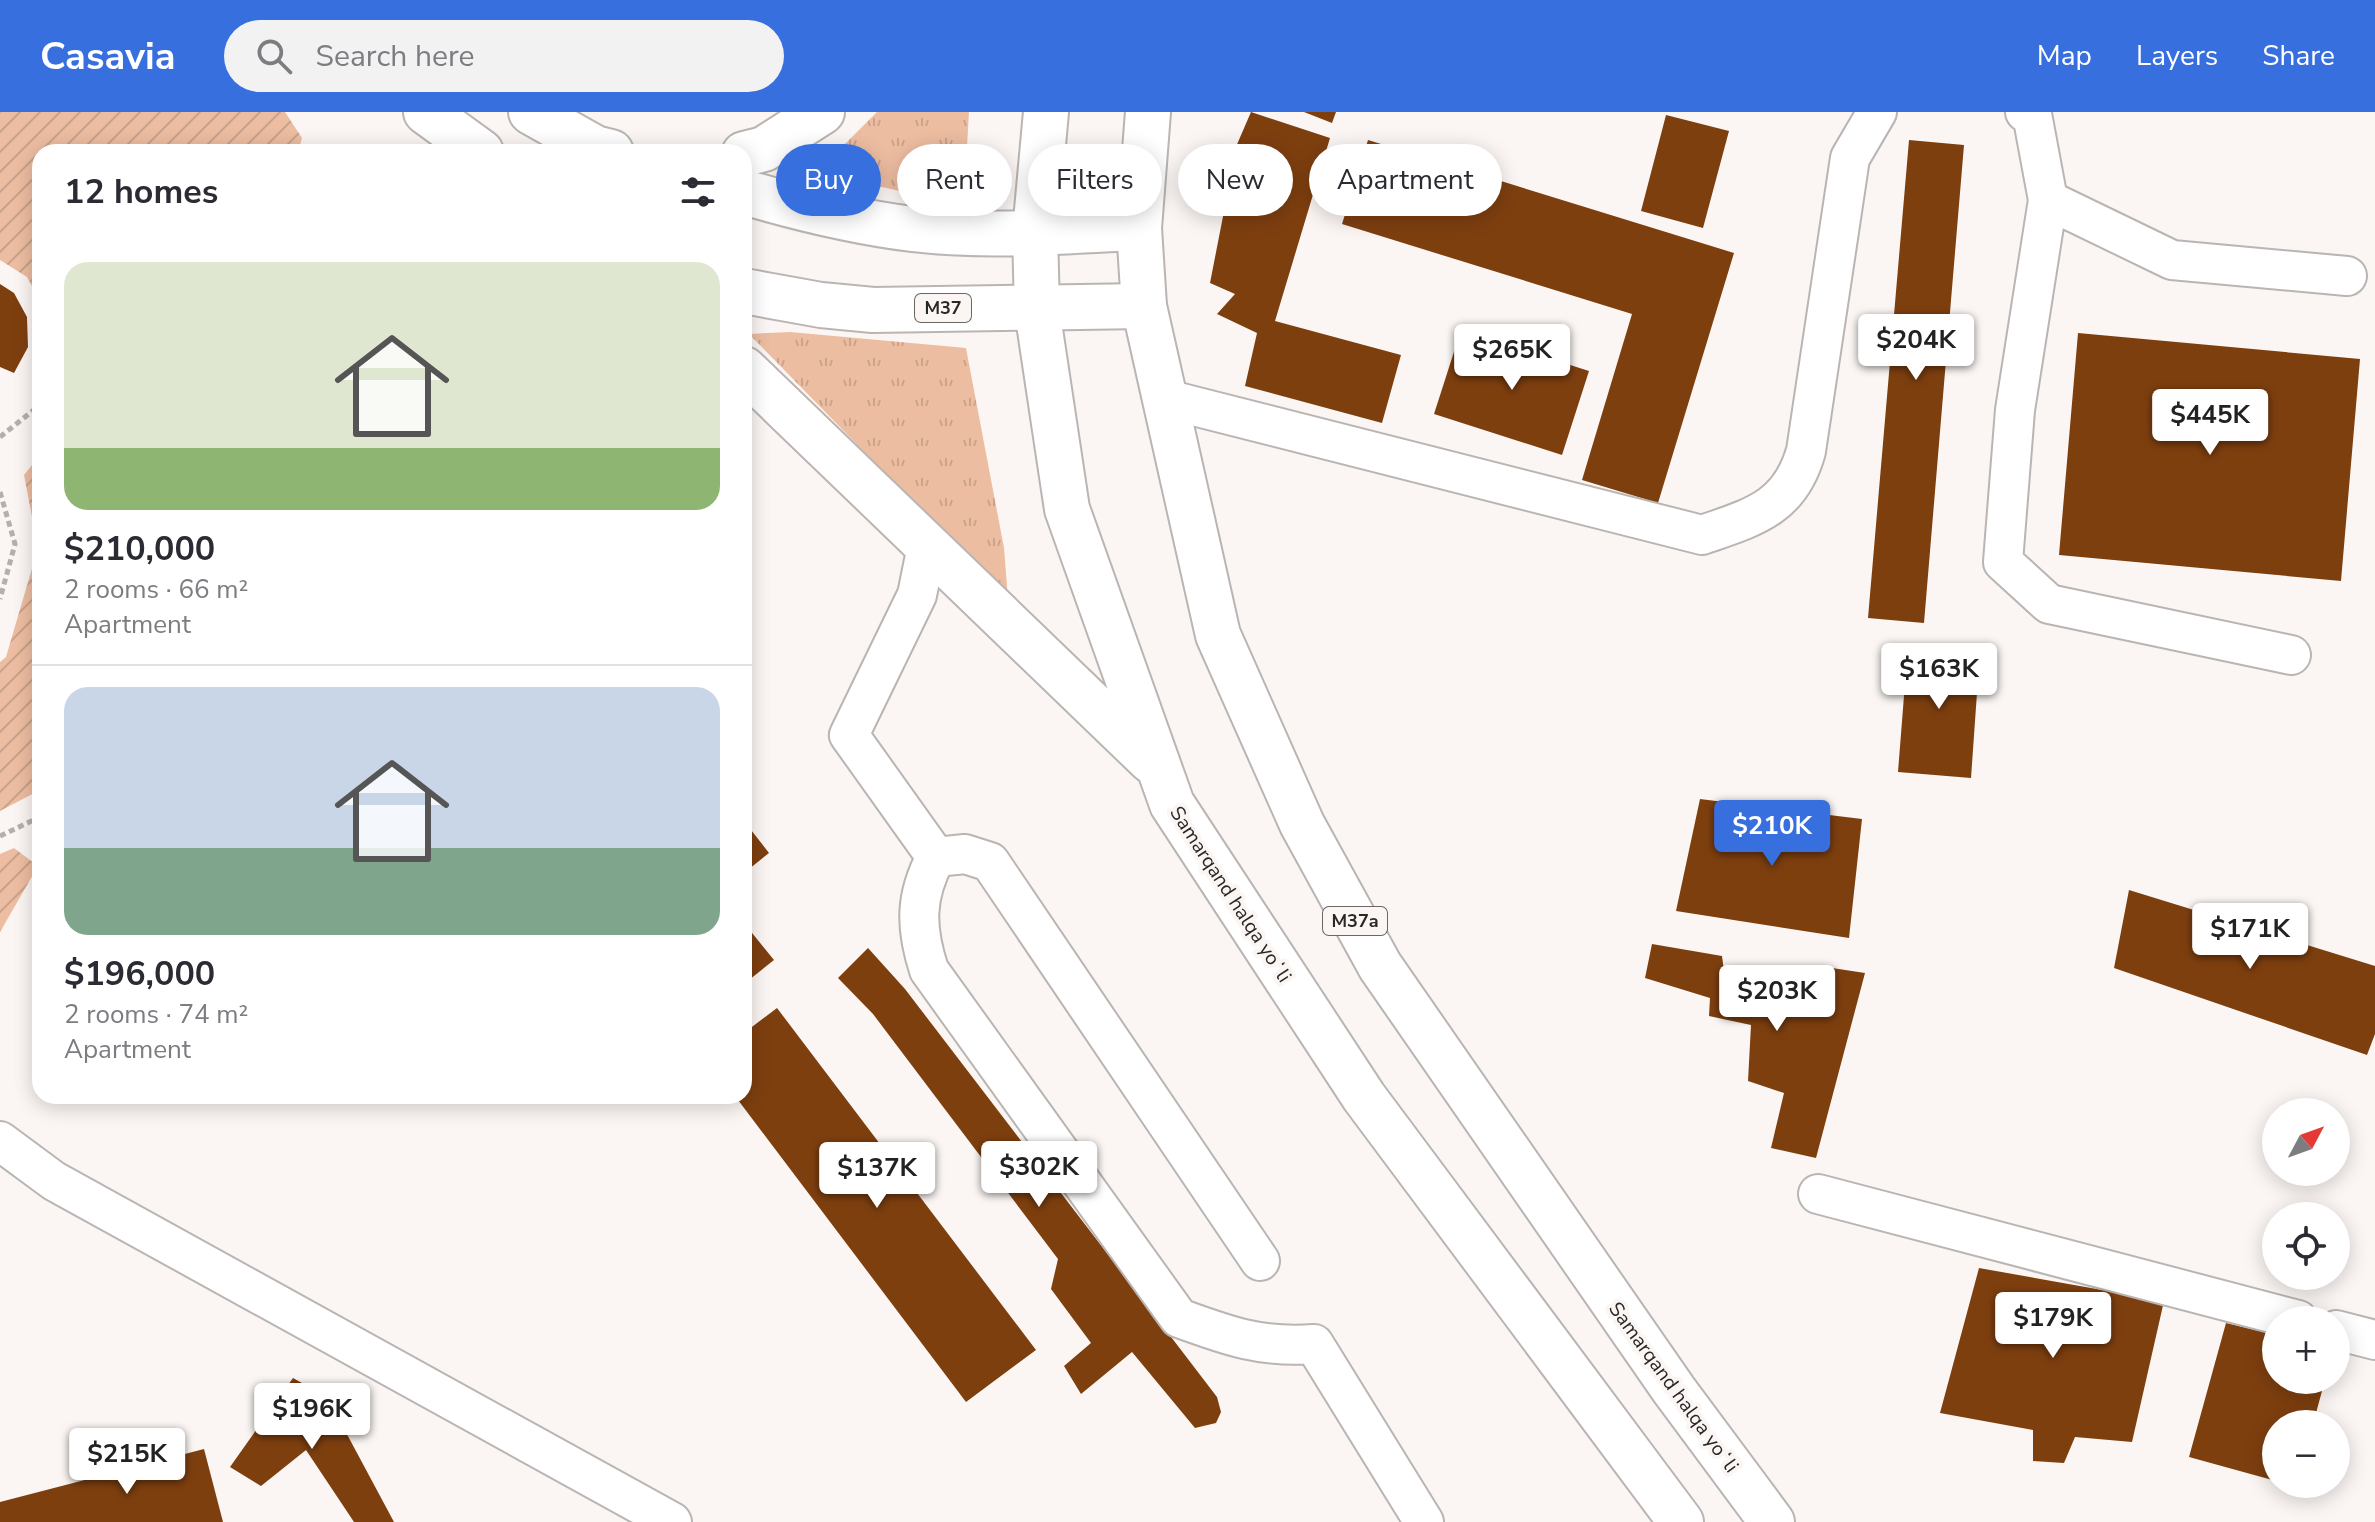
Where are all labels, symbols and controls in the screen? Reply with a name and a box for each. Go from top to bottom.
search box [224,20,784,92]
text: Casavia [40,31,176,82]
icon: search [252,34,296,78]
text: Search here [316,36,475,77]
text: Map [2037,37,2092,75]
text: Layers [2136,37,2218,75]
text: Share [2262,37,2335,75]
chip: Buy [776,144,881,216]
chip: Rent [897,144,1012,216]
chip: Filters [1028,144,1162,216]
chip: New [1178,144,1293,216]
chip: Apartment [1309,144,1502,216]
text: 12 homes [64,169,218,215]
icon: filters [676,170,720,214]
road number: M37 [915,294,971,322]
icon: home [320,314,464,458]
pin: $204K [1860,314,1972,382]
text: $204K [1876,322,1956,357]
pin: $265K [1456,324,1568,392]
text: $265K [1472,332,1552,367]
pin: $445K [2154,389,2266,457]
text: $445K [2170,397,2250,432]
text: $210,000 [64,526,215,572]
text: 2 rooms · 66 m² [64,572,248,607]
text: Apartment [64,607,191,642]
pin: $163K [1883,643,1995,711]
text: $163K [1899,651,1979,686]
icon: home [320,739,464,883]
pin: $210K [1716,800,1828,868]
street label: Samarqand halqa yoʻli [1163,801,1298,988]
text: $210K [1732,808,1812,843]
pin: $171K [2194,903,2306,971]
road number: M37a [1323,907,1387,935]
text: $171K [2210,911,2290,946]
text: $196,000 [64,951,215,997]
pin: $203K [1721,965,1833,1033]
text: $203K [1737,973,1817,1008]
text: 2 rooms · 74 m² [64,997,248,1032]
text: Apartment [64,1032,191,1067]
north arrow [2262,1098,2350,1186]
map controls [2262,1098,2350,1498]
pin: $302K [983,1141,1095,1209]
pin: $137K [821,1142,933,1210]
text: $302K [999,1149,1079,1184]
text: $137K [837,1150,917,1185]
button: locate [2262,1202,2350,1290]
pin: $179K [1997,1292,2109,1360]
street label: Samarqand halqa yoʻli [1602,1296,1745,1478]
text: $179K [2013,1300,2093,1335]
button: + [2262,1306,2350,1394]
pin: $196K [256,1383,368,1451]
text: $196K [272,1391,352,1426]
button: − [2262,1410,2350,1498]
pin: $215K [71,1428,183,1496]
text: $215K [87,1436,167,1471]

